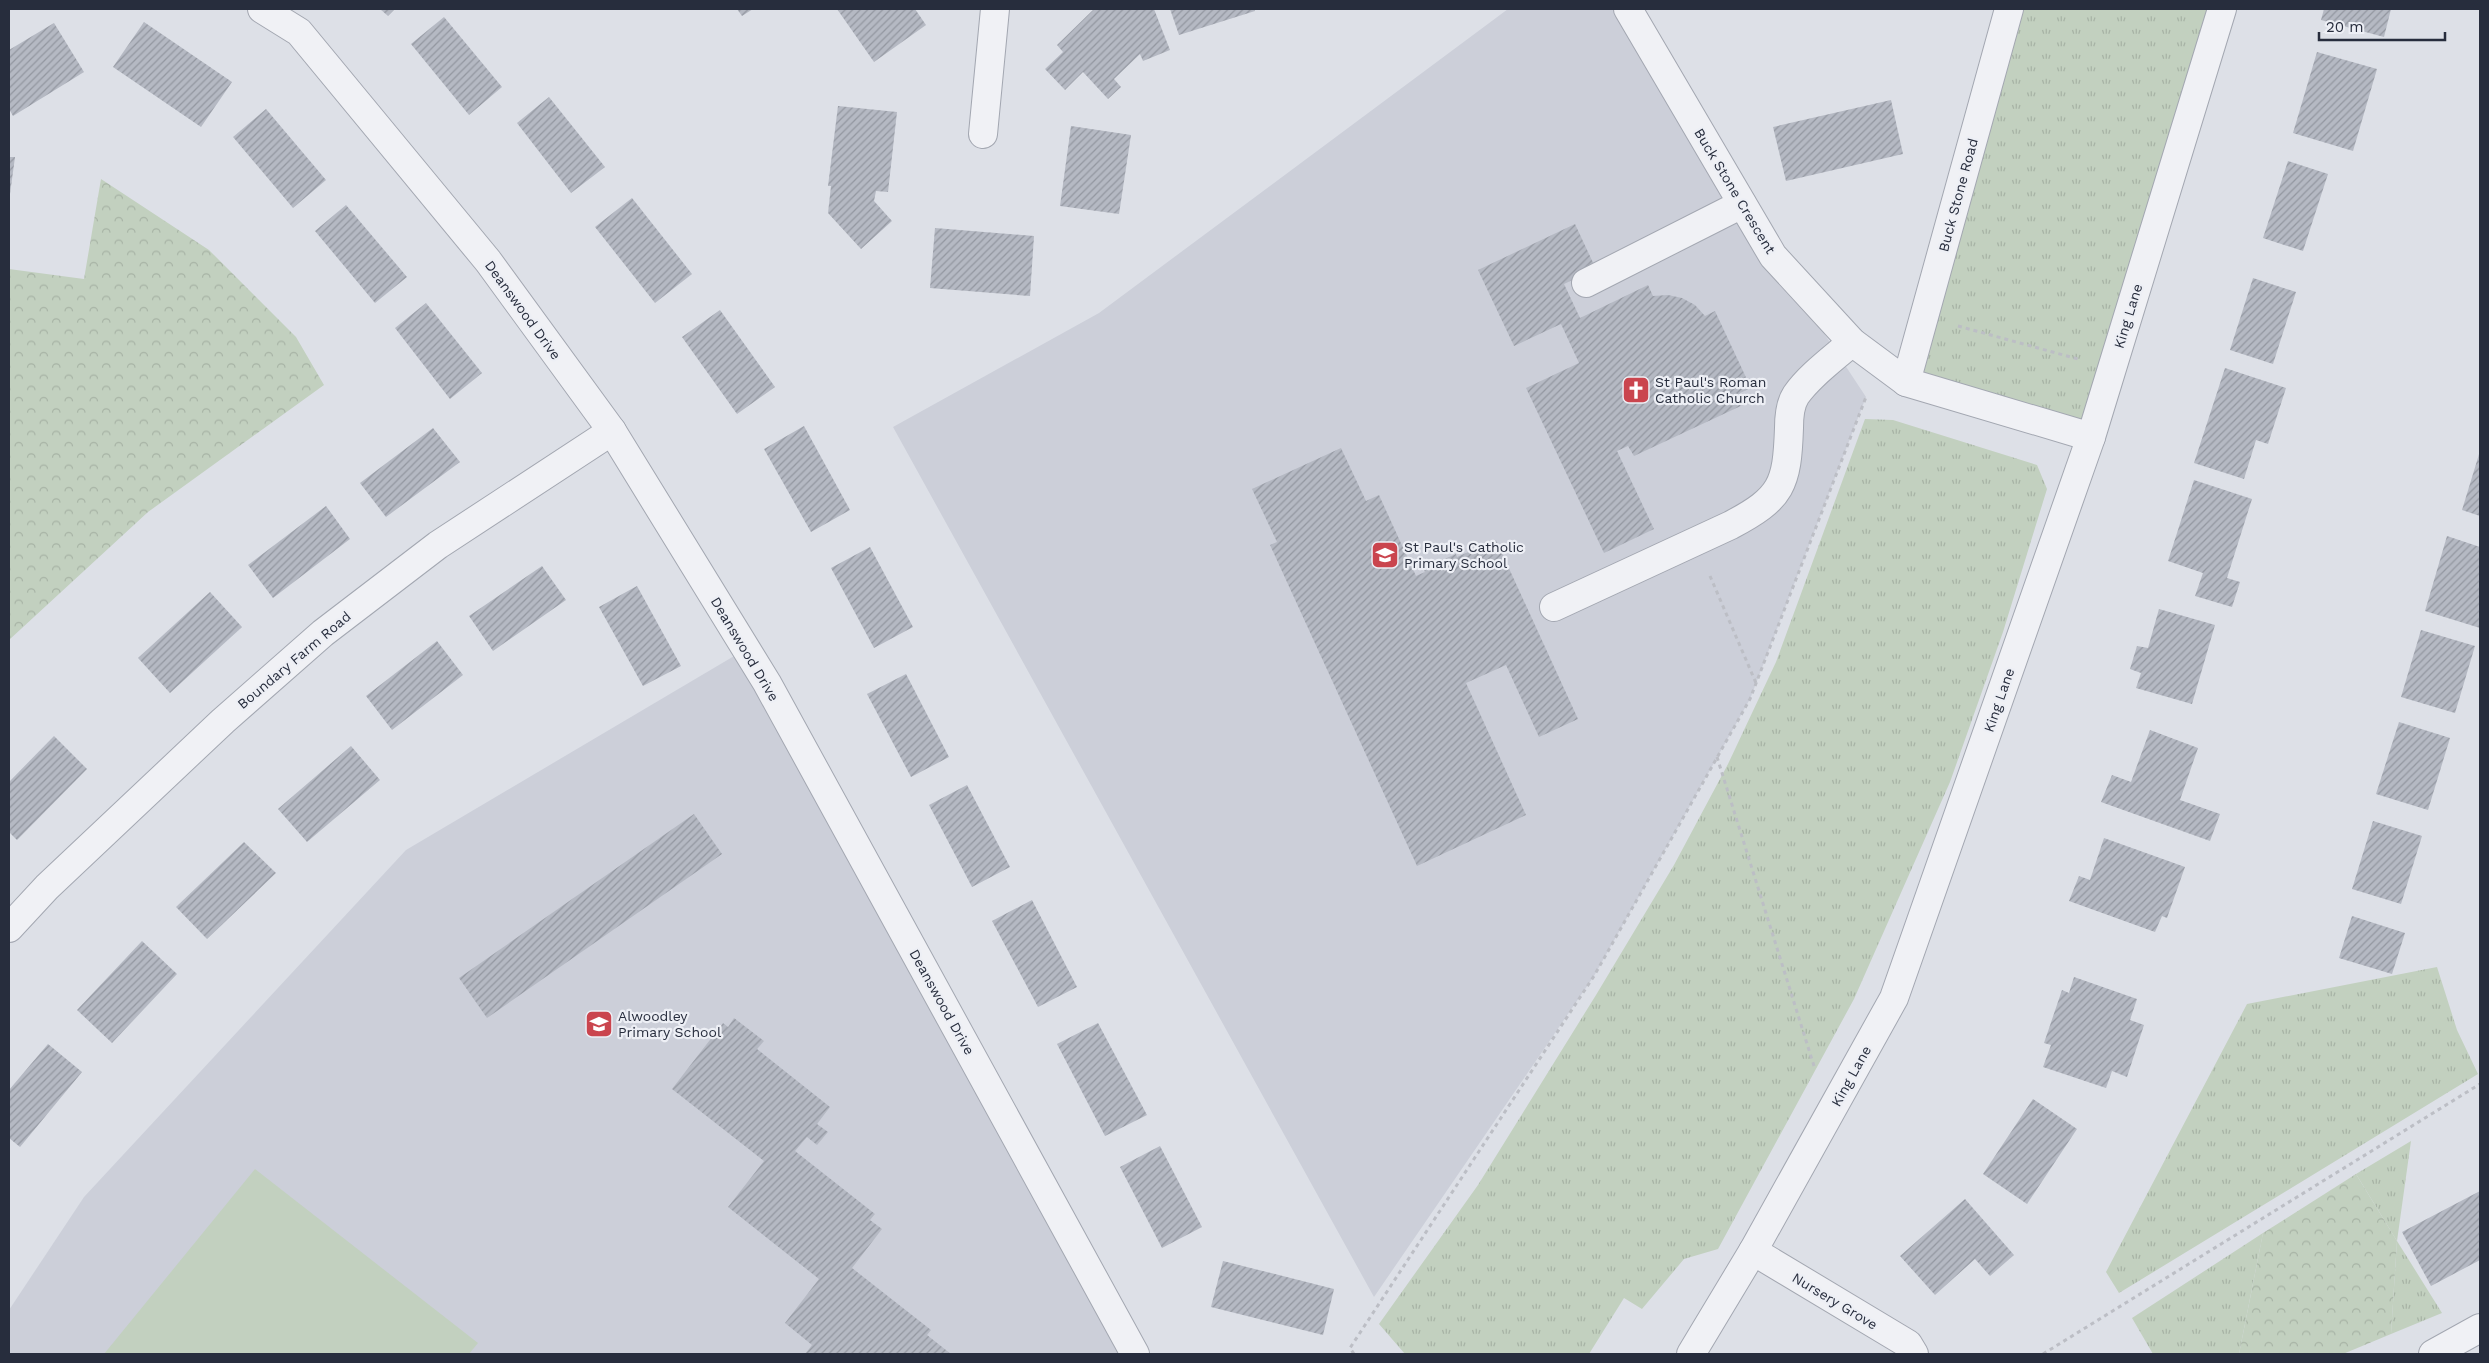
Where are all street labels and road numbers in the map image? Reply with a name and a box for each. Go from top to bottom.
street label: Buck Stone Crescent [1691,125,1779,257]
street label: Buck Stone Road [1935,136,1981,254]
street label: Deanswood Drive [482,257,564,363]
street label: King Lane [2111,282,2145,350]
street label: Deanswood Drive [708,594,782,704]
street label: Boundary Farm Road [234,608,354,712]
street label: King Lane [1981,666,2017,734]
street label: Deanswood Drive [906,946,978,1058]
street label: King Lane [1828,1043,1874,1109]
street label: Nursery Grove [1790,1269,1880,1333]

